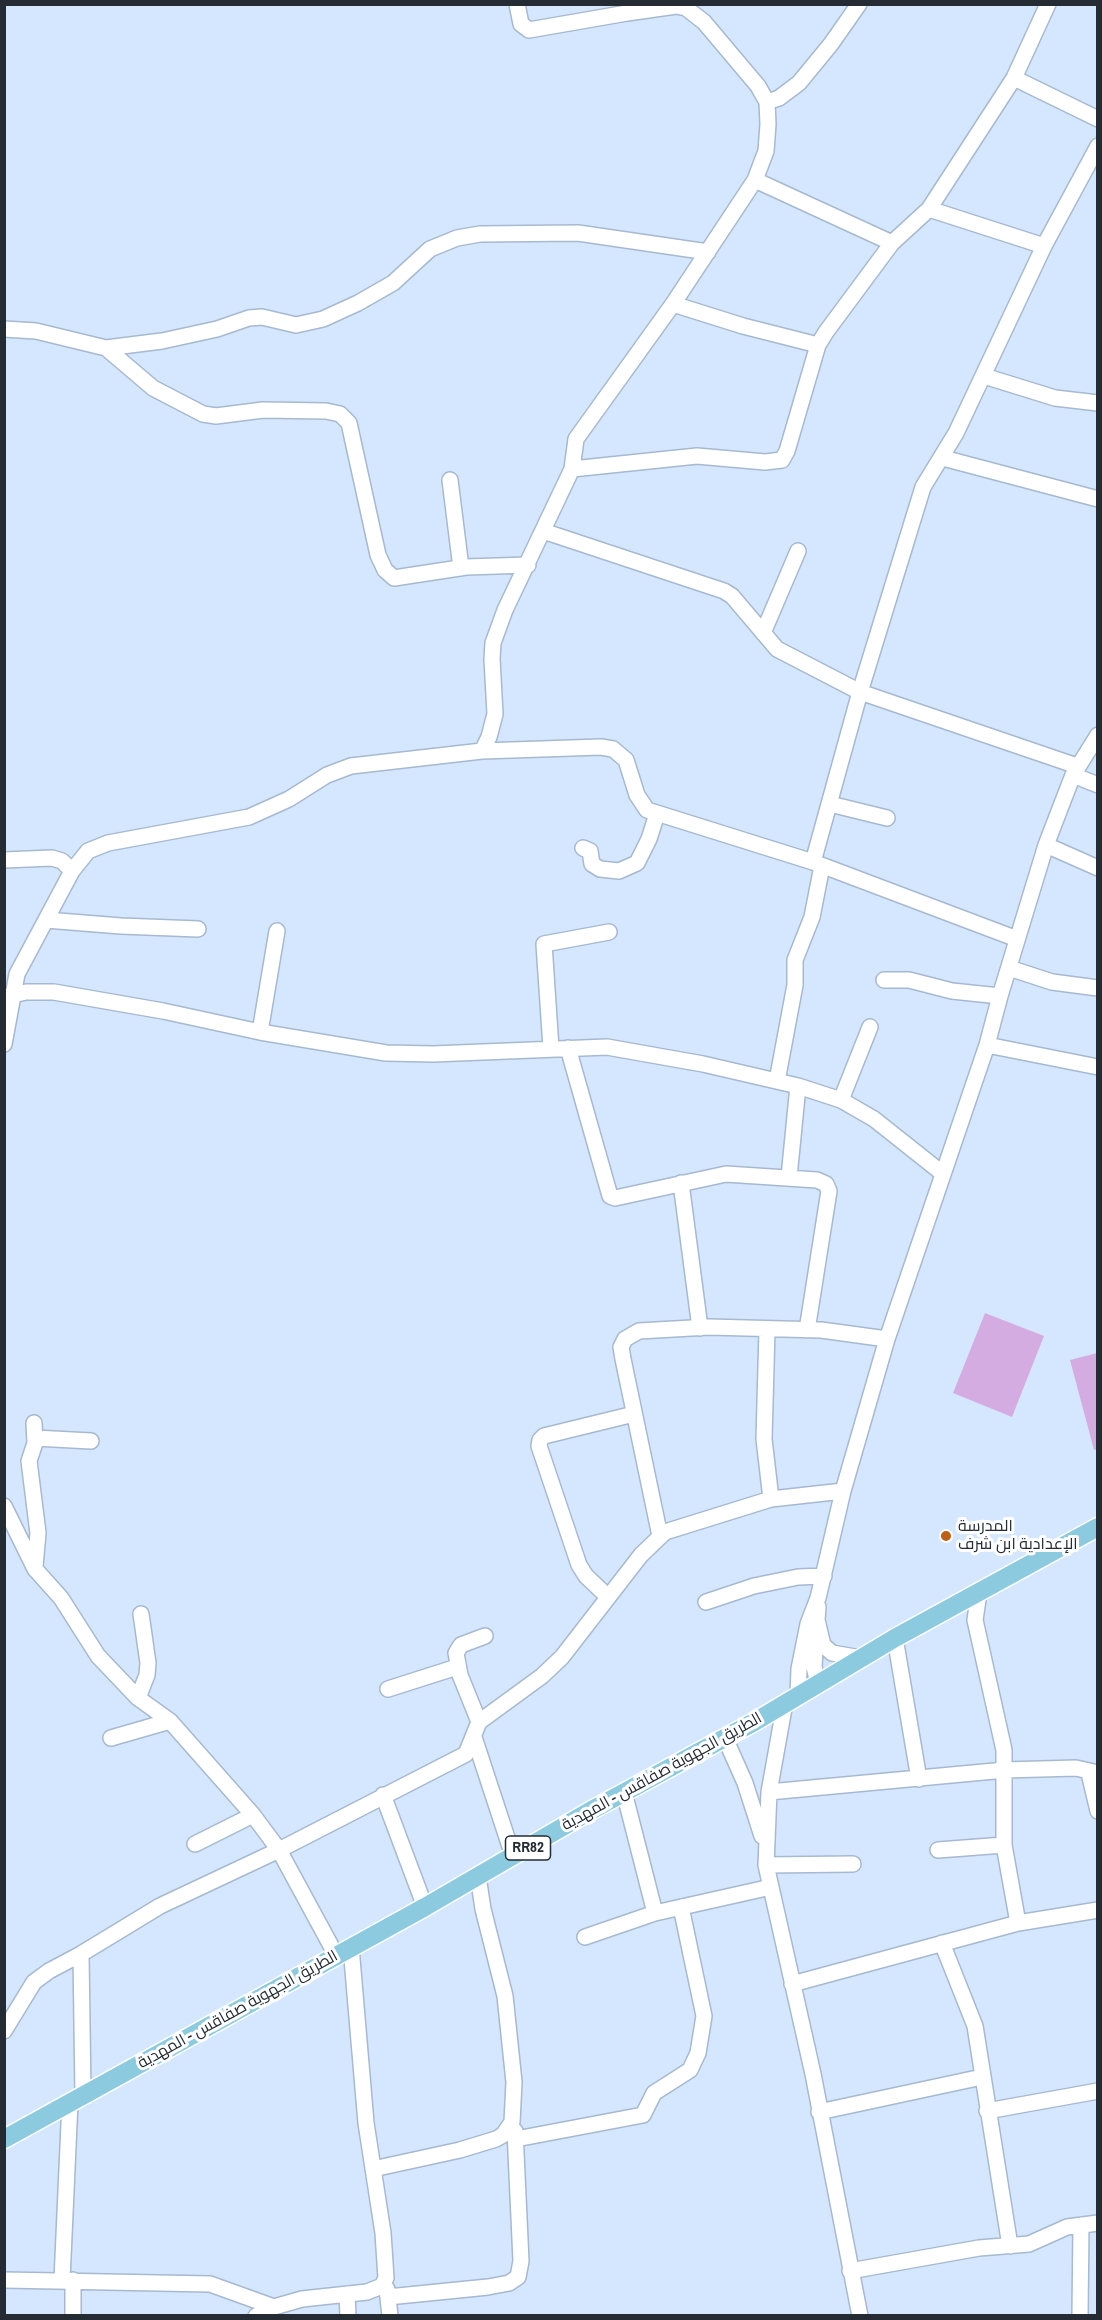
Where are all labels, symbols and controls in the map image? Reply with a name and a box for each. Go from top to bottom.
place label: المدرسة الإعدادية ابن شرف [958,1517,1078,1555]
marker: المدرسة الإعدادية ابن شرف [939,1529,953,1543]
street label: الطريق الجهوية صفاقس - المهدية [559,1709,765,1835]
road number: RR82 [506,1836,550,1860]
street label: الطريق الجهوية صفاقس - المهدية [135,1947,341,2073]

